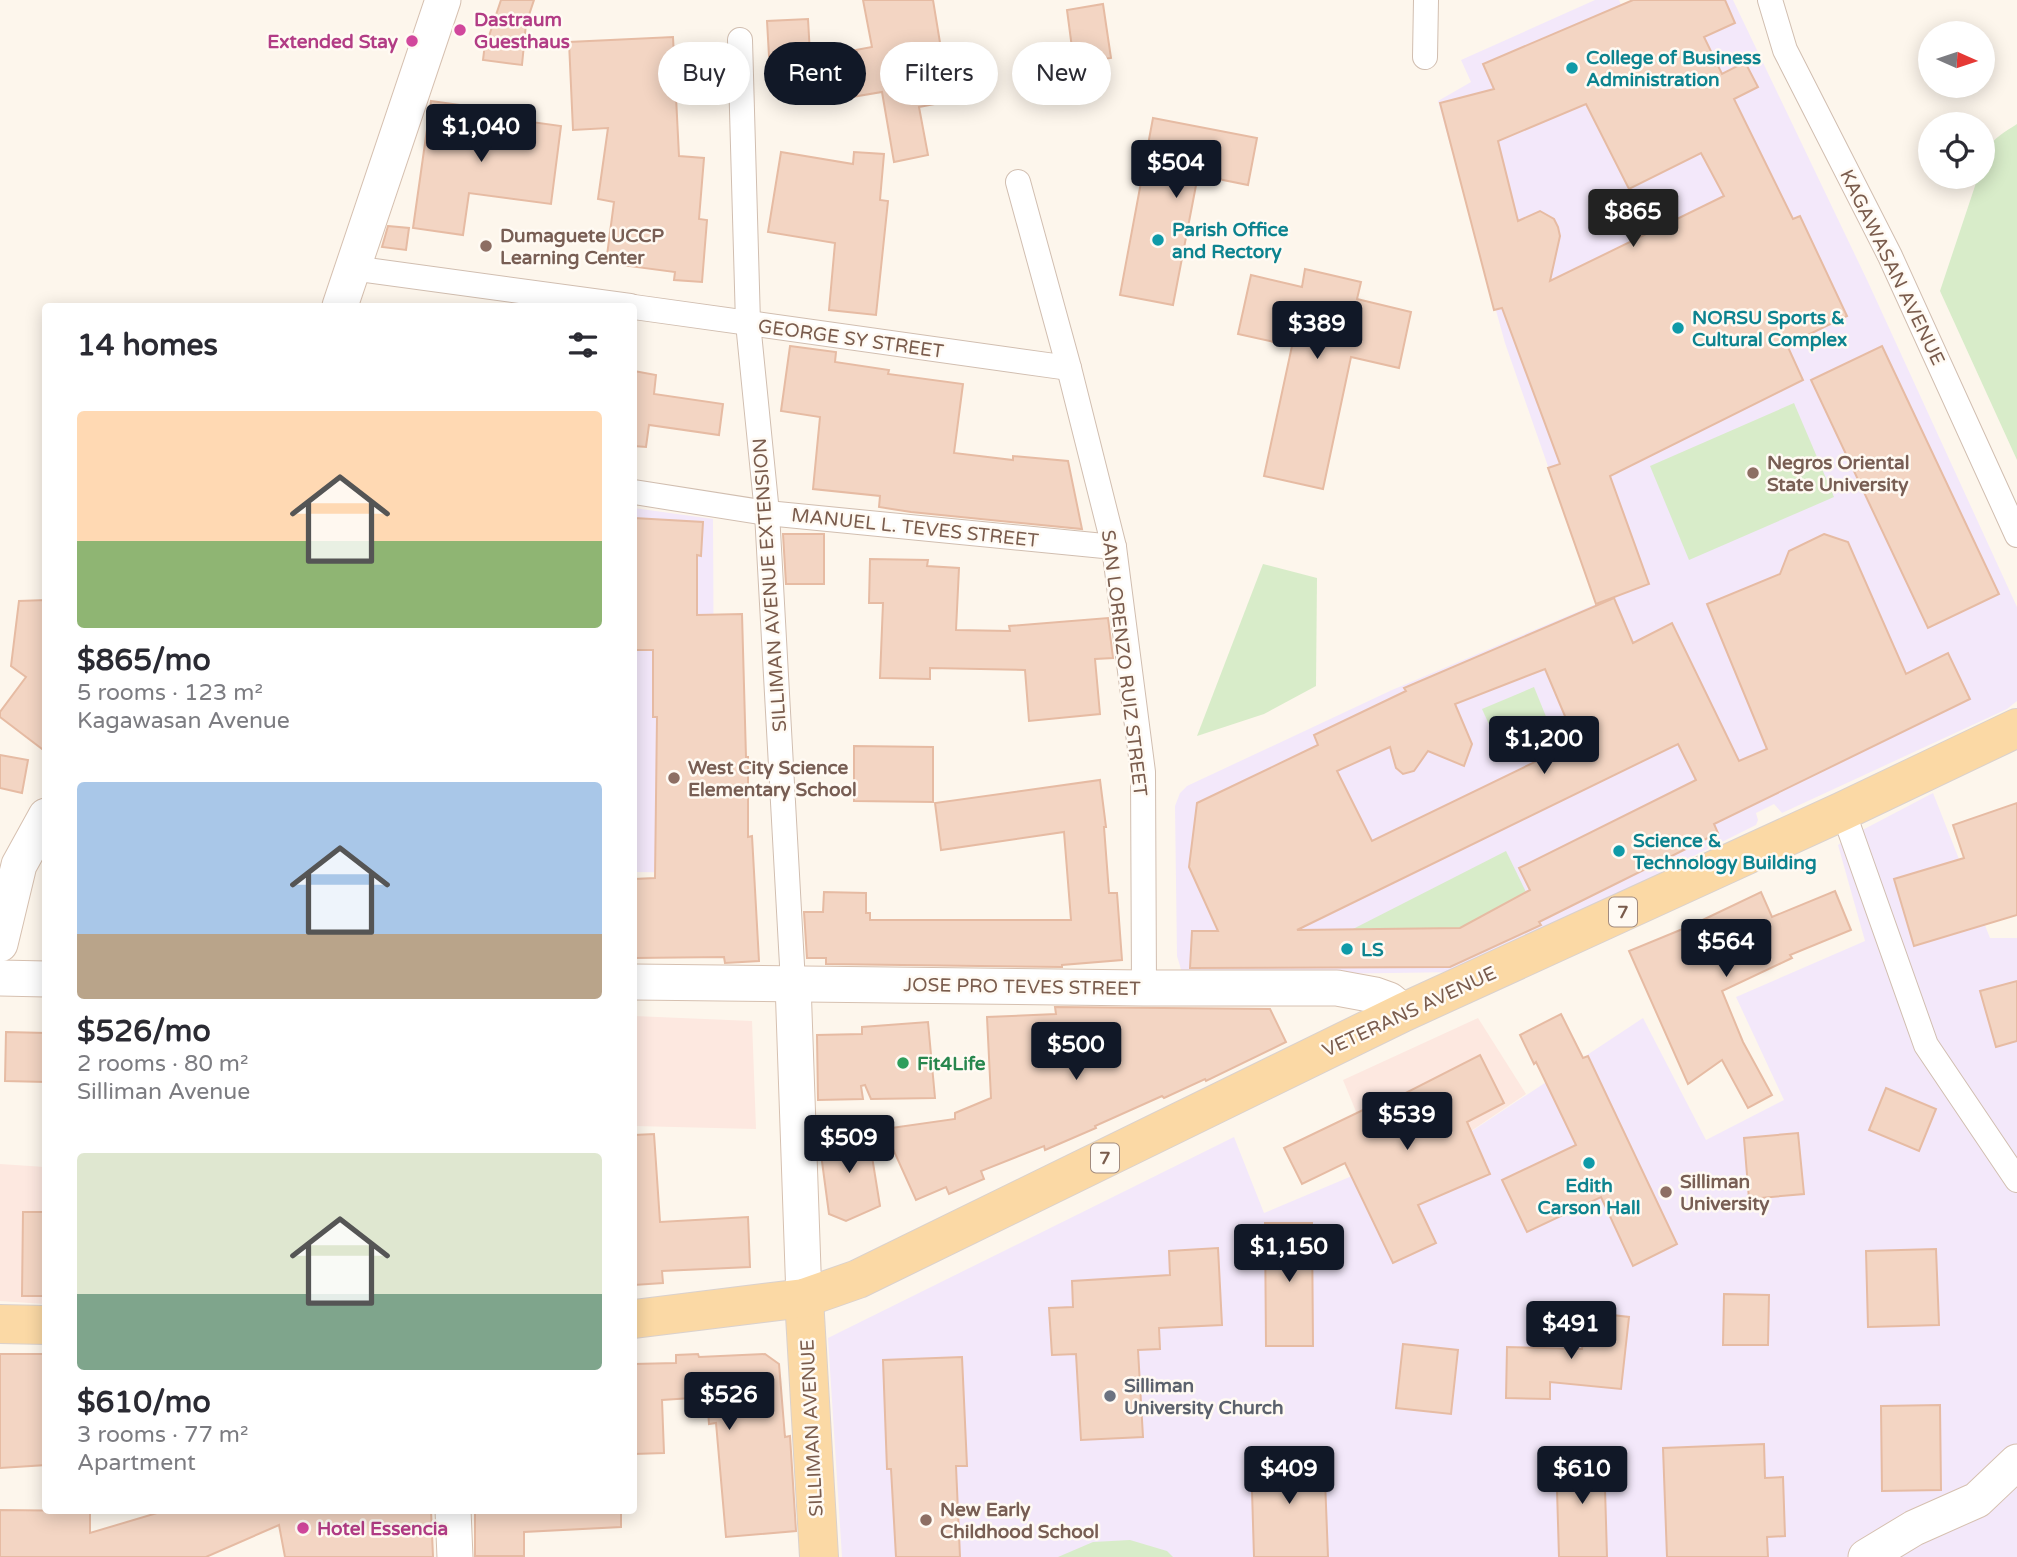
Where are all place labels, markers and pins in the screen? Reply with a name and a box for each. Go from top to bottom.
place label: Dastraum Guesthaus [474,9,570,53]
marker: Dastraum Guesthaus [452,22,468,38]
place label: Extended Stay [267,31,399,54]
marker: Extended Stay [404,33,420,49]
place label: College of Business Administration [1586,47,1761,91]
marker: College of Business Administration [1564,60,1580,76]
pin: $1,040 [424,104,538,164]
pin: $504 [1135,140,1217,200]
pin: $865 [1592,190,1674,249]
place label: Parish Office and Rectory [1172,219,1289,264]
place label: Dumaguete UCCP Learning Center [500,225,664,270]
marker: Parish Office and Rectory [1150,232,1166,248]
marker: Dumaguete UCCP Learning Center [478,238,494,254]
pin: $389 [1276,302,1358,361]
place label: NORSU Sports & Cultural Complex [1692,307,1847,352]
marker: NORSU Sports & Cultural Complex [1670,320,1686,336]
place label: Negros Oriental State University [1767,452,1909,497]
marker: Negros Oriental State University [1745,465,1761,481]
pin: $1,200 [1487,716,1601,776]
place label: West City Science Elementary School [688,757,857,802]
marker: West City Science Elementary School [666,770,682,786]
place label: Science & Technology Building [1632,830,1817,875]
marker: Science & Technology Building [1611,843,1627,859]
pin: $564 [1685,920,1767,979]
place label: LS [1361,939,1384,961]
marker: LS [1339,941,1355,957]
pin: $500 [1035,1023,1117,1082]
place label: Fit4Life [917,1053,986,1075]
marker: Fit4Life [895,1055,911,1071]
pin: $539 [1366,1092,1448,1152]
pin: $509 [808,1116,890,1175]
marker: Edith Carson Hall [1581,1155,1597,1171]
place label: Silliman University [1680,1171,1770,1216]
place label: Edith Carson Hall [1538,1175,1640,1219]
marker: Silliman University [1658,1184,1674,1200]
pin: $1,150 [1232,1224,1346,1284]
pin: $491 [1530,1302,1612,1361]
pin: $526 [688,1372,770,1432]
place label: Silliman University Church [1124,1375,1283,1420]
marker: Silliman University Church [1102,1388,1118,1404]
pin: $409 [1248,1446,1330,1506]
pin: $610 [1541,1446,1623,1506]
place label: New Early Childhood School [940,1499,1099,1543]
marker: New Early Childhood School [918,1512,934,1528]
place label: Hotel Essencia [317,1518,448,1540]
marker: Hotel Essencia [295,1520,311,1536]

